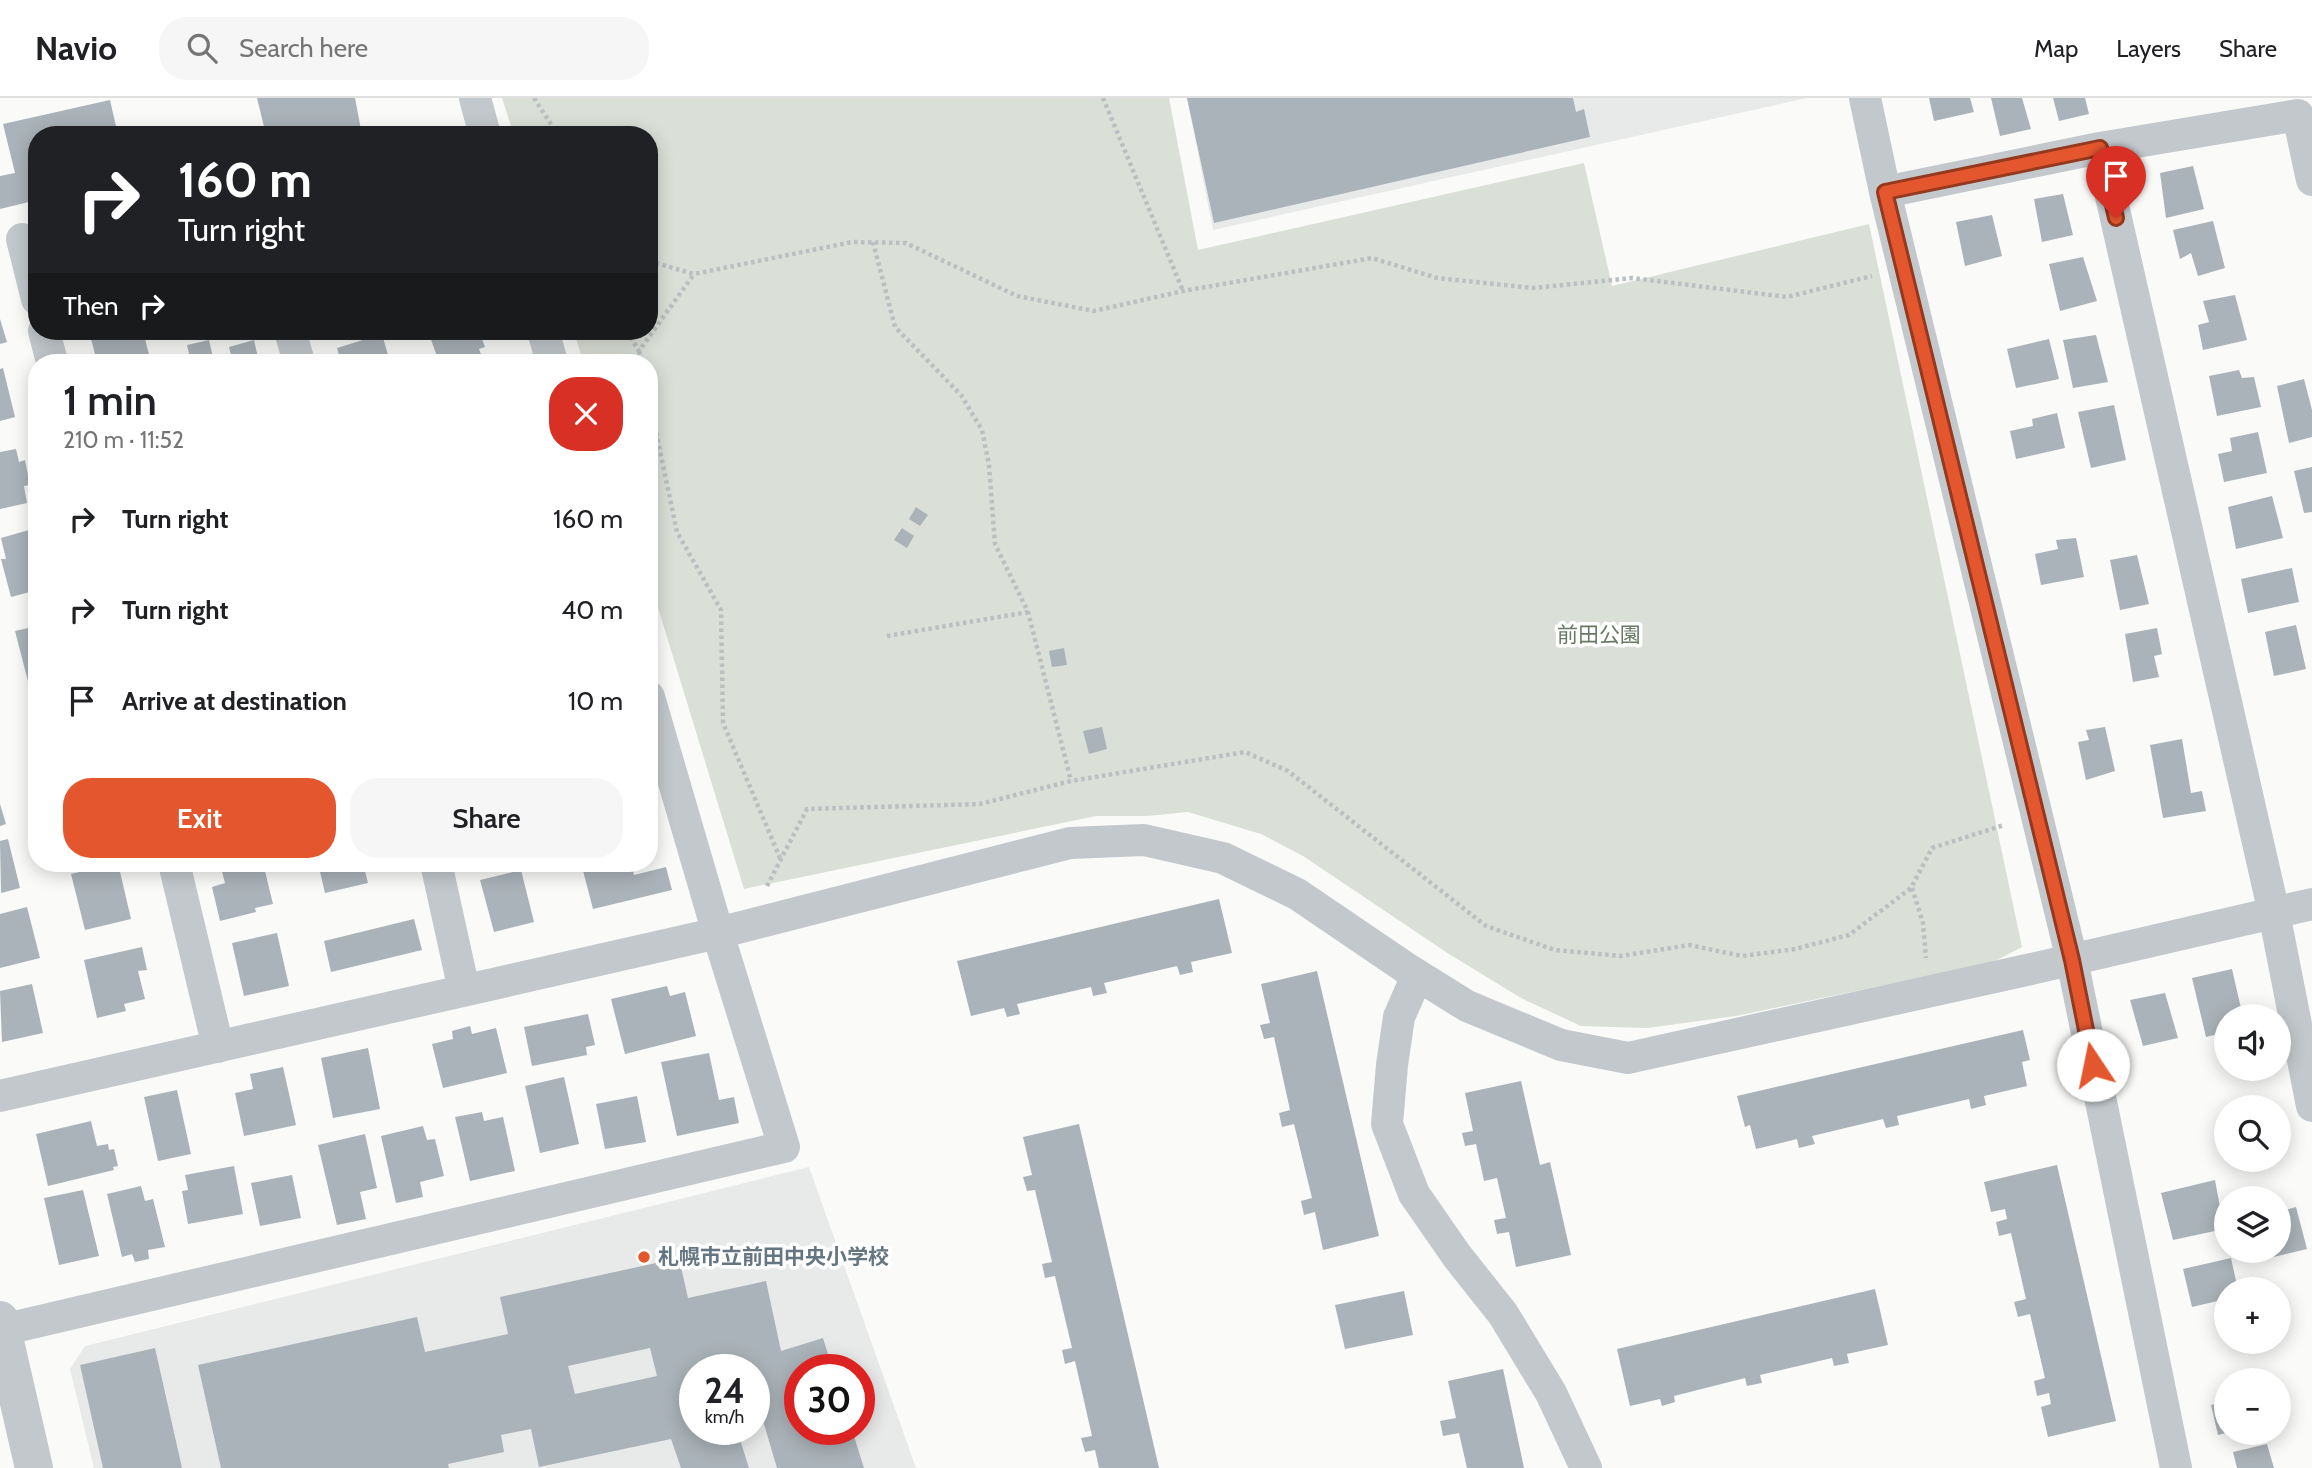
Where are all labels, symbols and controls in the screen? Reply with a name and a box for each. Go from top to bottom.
search box [159,17,649,80]
text: Navio [35,28,117,68]
icon: search [183,29,221,67]
text: Search here [239,32,368,64]
text: Map [2034,34,2078,63]
text: Layers [2116,34,2181,63]
text: Share [2219,34,2277,63]
pin [2086,146,2146,218]
text: 160 m [178,150,312,209]
icon: right [63,154,154,245]
icon: arrive [2097,157,2135,195]
text: Turn right [178,210,305,249]
icon: right [133,287,171,325]
text: Then [63,290,119,322]
text: 1 min [63,374,157,426]
button: close [549,377,623,451]
text: 210 m · 11:52 [63,426,184,454]
icon: right [63,500,101,538]
text: Turn right [122,503,228,535]
text: 160 m [553,503,623,535]
icon: right [63,591,101,629]
text: Turn right [122,594,228,626]
text: 40 m [561,594,623,626]
park label: 前田公園 [1557,622,1641,647]
icon: arrive [63,682,101,720]
text: Arrive at destination [122,685,347,717]
text: 10 m [568,685,623,717]
button: Exit [63,778,336,858]
button: Share [350,778,623,858]
map controls [2214,1004,2291,1445]
button: sound [2214,1004,2291,1081]
position arrow [2056,1028,2130,1102]
button: search [2214,1095,2291,1172]
button: layers [2214,1186,2291,1263]
place label: 札幌市立前田中央小学校 [658,1244,889,1269]
marker: 札幌市立前田中央小学校 [636,1249,652,1265]
button: + [2214,1277,2291,1354]
speed limit sign: 30 [784,1354,875,1445]
button: − [2214,1368,2291,1445]
text: 24 [704,1369,745,1412]
text: km/h [705,1406,744,1428]

